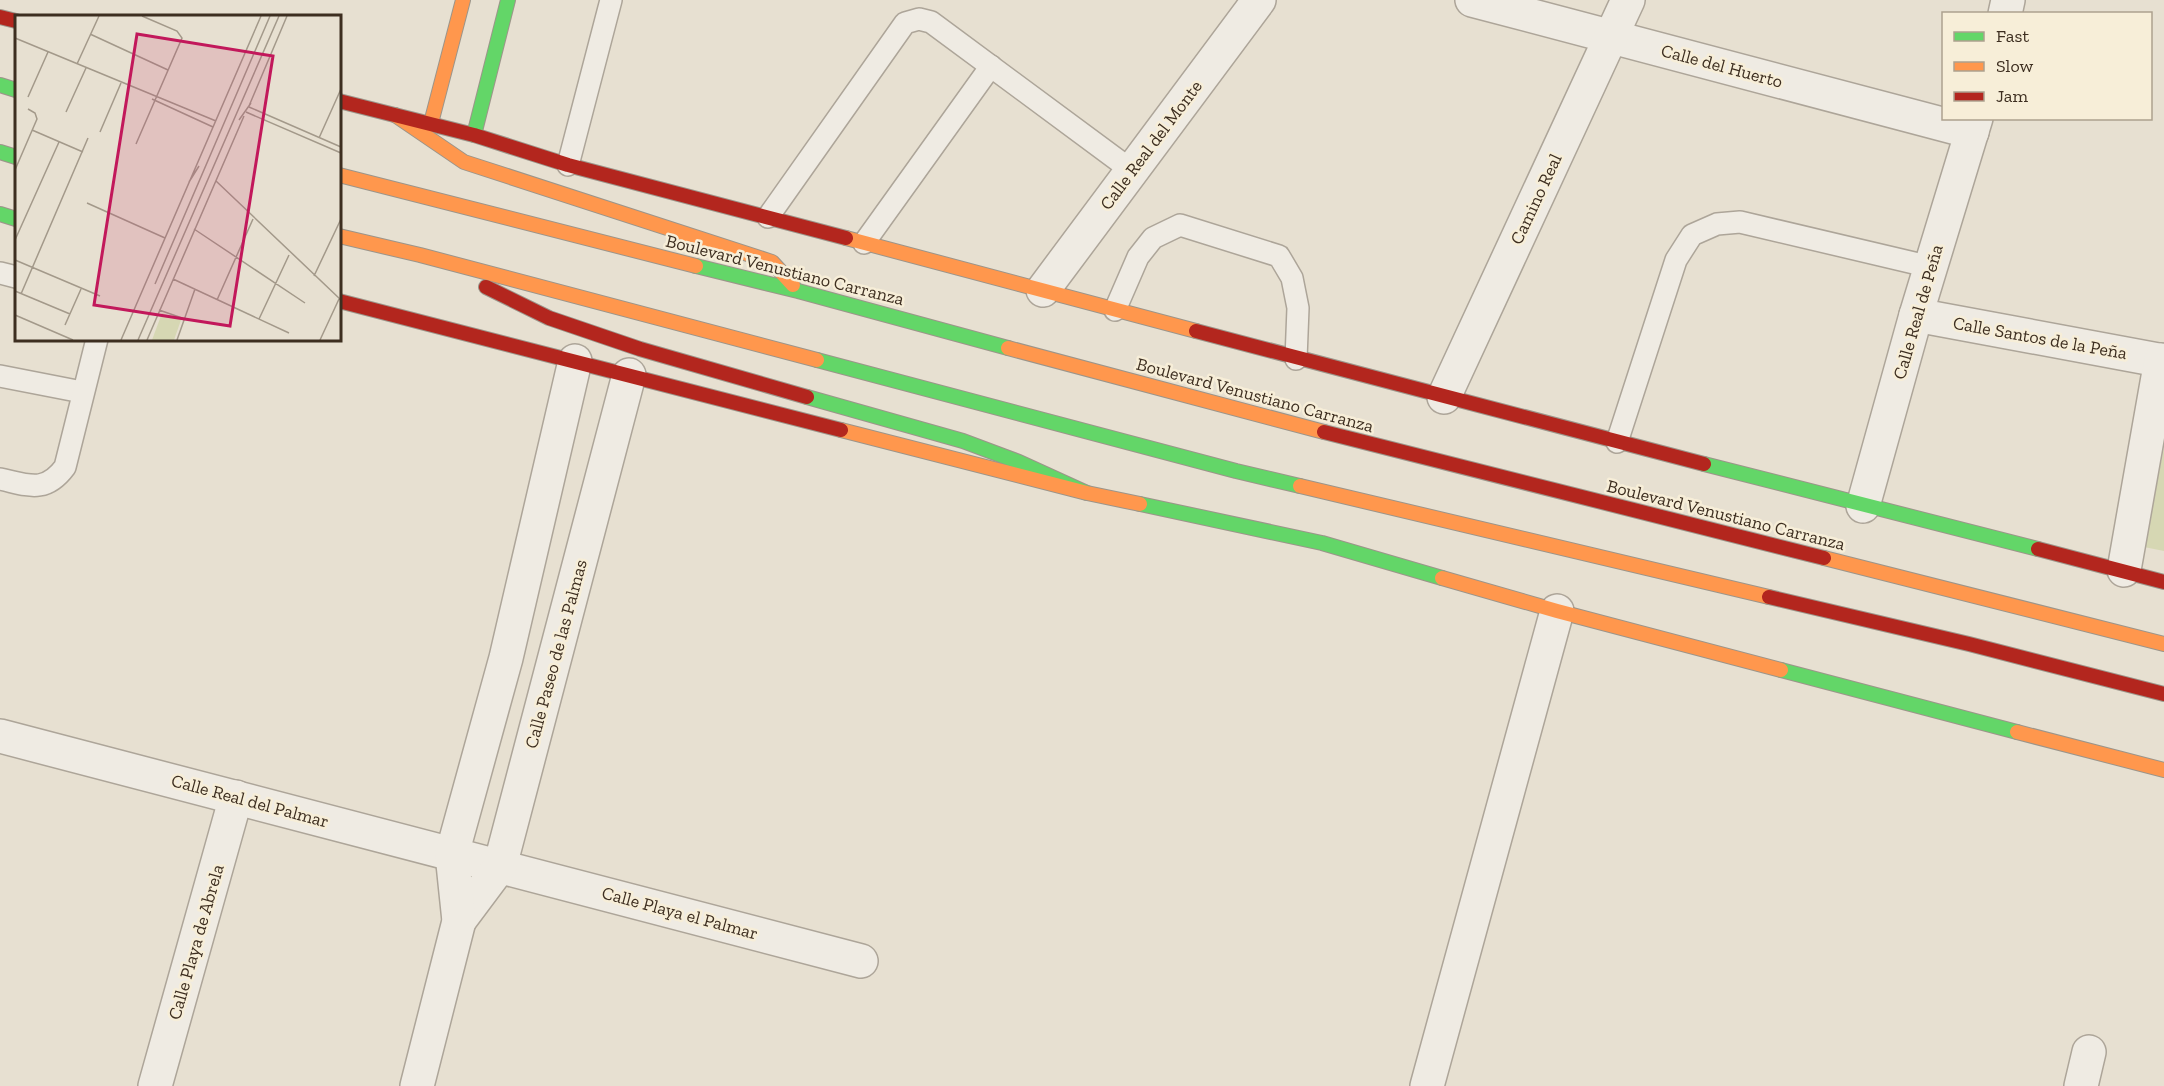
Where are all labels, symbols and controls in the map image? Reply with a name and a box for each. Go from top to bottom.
legend [1942,12,2152,120]
inset map [15,15,340,340]
text: Fast [1996,25,2029,47]
street label: Calle del Huerto [1659,39,1785,93]
text: Slow [1996,55,2033,77]
street label: Calle Real del Monte [1095,76,1207,214]
text: Jam [1996,85,2028,107]
street label: Camino Real [1505,150,1567,248]
street label: Boulevard Venustiano Carranza [664,230,907,310]
street label: Calle Real de Peña [1888,242,1948,382]
street label: Calle Santos de la Peña [1951,312,2129,364]
street label: Boulevard Venustiano Carranza [1134,353,1376,437]
street label: Boulevard Venustiano Carranza [1605,475,1848,555]
street label: Calle Paseo de las Palmas [520,557,592,751]
street label: Calle Real del Palmar [169,769,331,833]
street label: Calle Playa de Abrela [163,862,229,1022]
street label: Calle Playa el Palmar [600,882,760,944]

